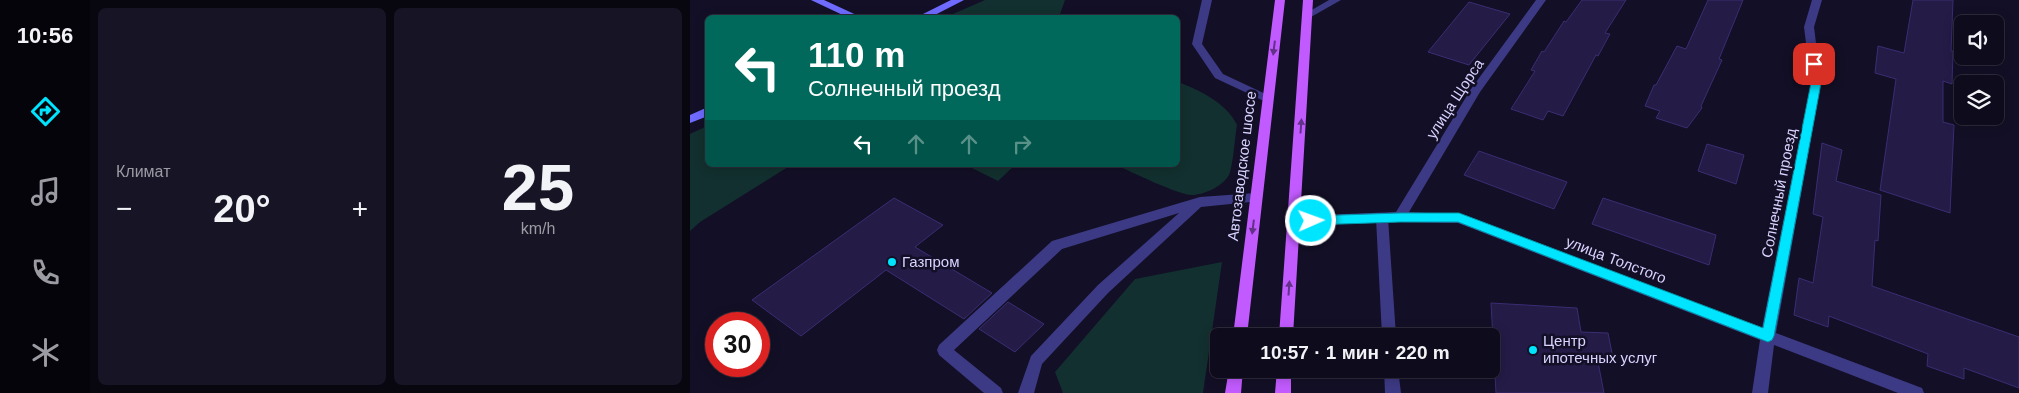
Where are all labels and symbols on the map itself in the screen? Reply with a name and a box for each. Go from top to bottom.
one-way arrow [1270,41,1278,57]
pin [1793,43,1835,85]
street label: улица Щорса [1422,55,1487,142]
street label: Автозаводское шоссе [1224,90,1259,242]
one-way arrow [1297,117,1305,133]
street label: Солнечный проезд [1758,127,1799,259]
position arrow [1284,194,1336,246]
one-way arrow [1249,219,1257,235]
street label: улица Толстого [1564,233,1669,286]
place label: Газпром [902,253,959,270]
marker: Газпром [886,256,898,268]
one-way arrow [1286,279,1294,295]
speed limit sign: 30 [705,312,770,377]
place label: Центр ипотечных услуг [1543,332,1658,366]
marker: Центр ипотечных услуг [1527,344,1539,356]

